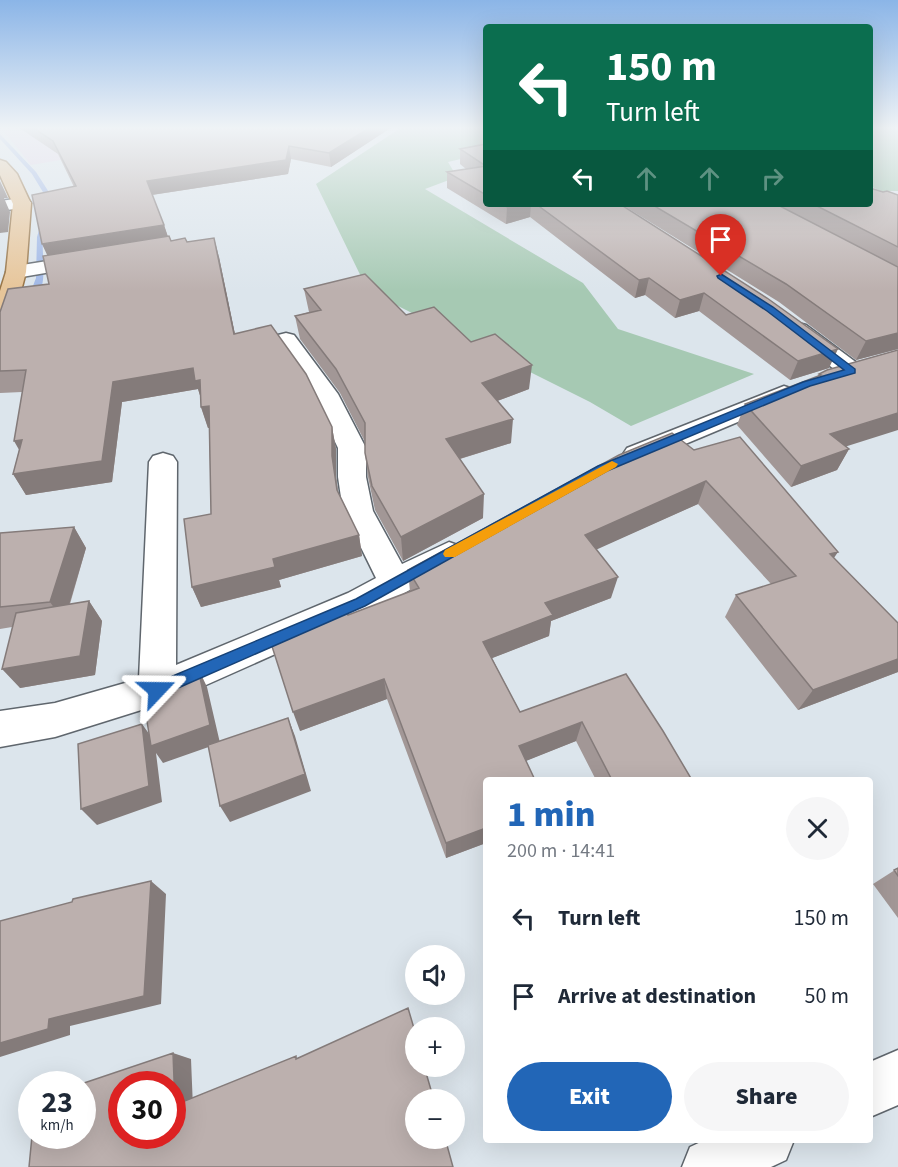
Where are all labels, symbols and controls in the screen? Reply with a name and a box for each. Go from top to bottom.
text: 150 m [606,37,717,97]
icon: left [507,48,585,126]
text: Turn left [606,93,700,132]
icon: left [567,162,600,195]
icon: ahead [630,162,663,195]
icon: ahead [693,162,726,195]
icon: right [756,162,789,195]
pin [695,214,746,276]
icon: arrive [704,223,737,256]
position arrow [125,658,189,722]
text: 1 min [507,789,595,840]
button: close [786,797,849,860]
text: 200 m · 14:41 [507,837,615,865]
icon: left [507,902,540,935]
text: Turn left [558,902,640,934]
text: 150 m [794,902,849,934]
map controls [405,945,465,1149]
button: sound [405,945,465,1005]
icon: arrive [507,980,540,1013]
text: Arrive at destination [558,980,756,1012]
text: 50 m [804,980,849,1012]
button: + [405,1017,465,1077]
button: Exit [507,1062,672,1131]
button: Share [684,1062,849,1131]
speed limit sign: 30 [108,1071,186,1149]
text: 23 [41,1081,73,1124]
button: − [405,1089,465,1149]
text: km/h [40,1115,74,1136]

